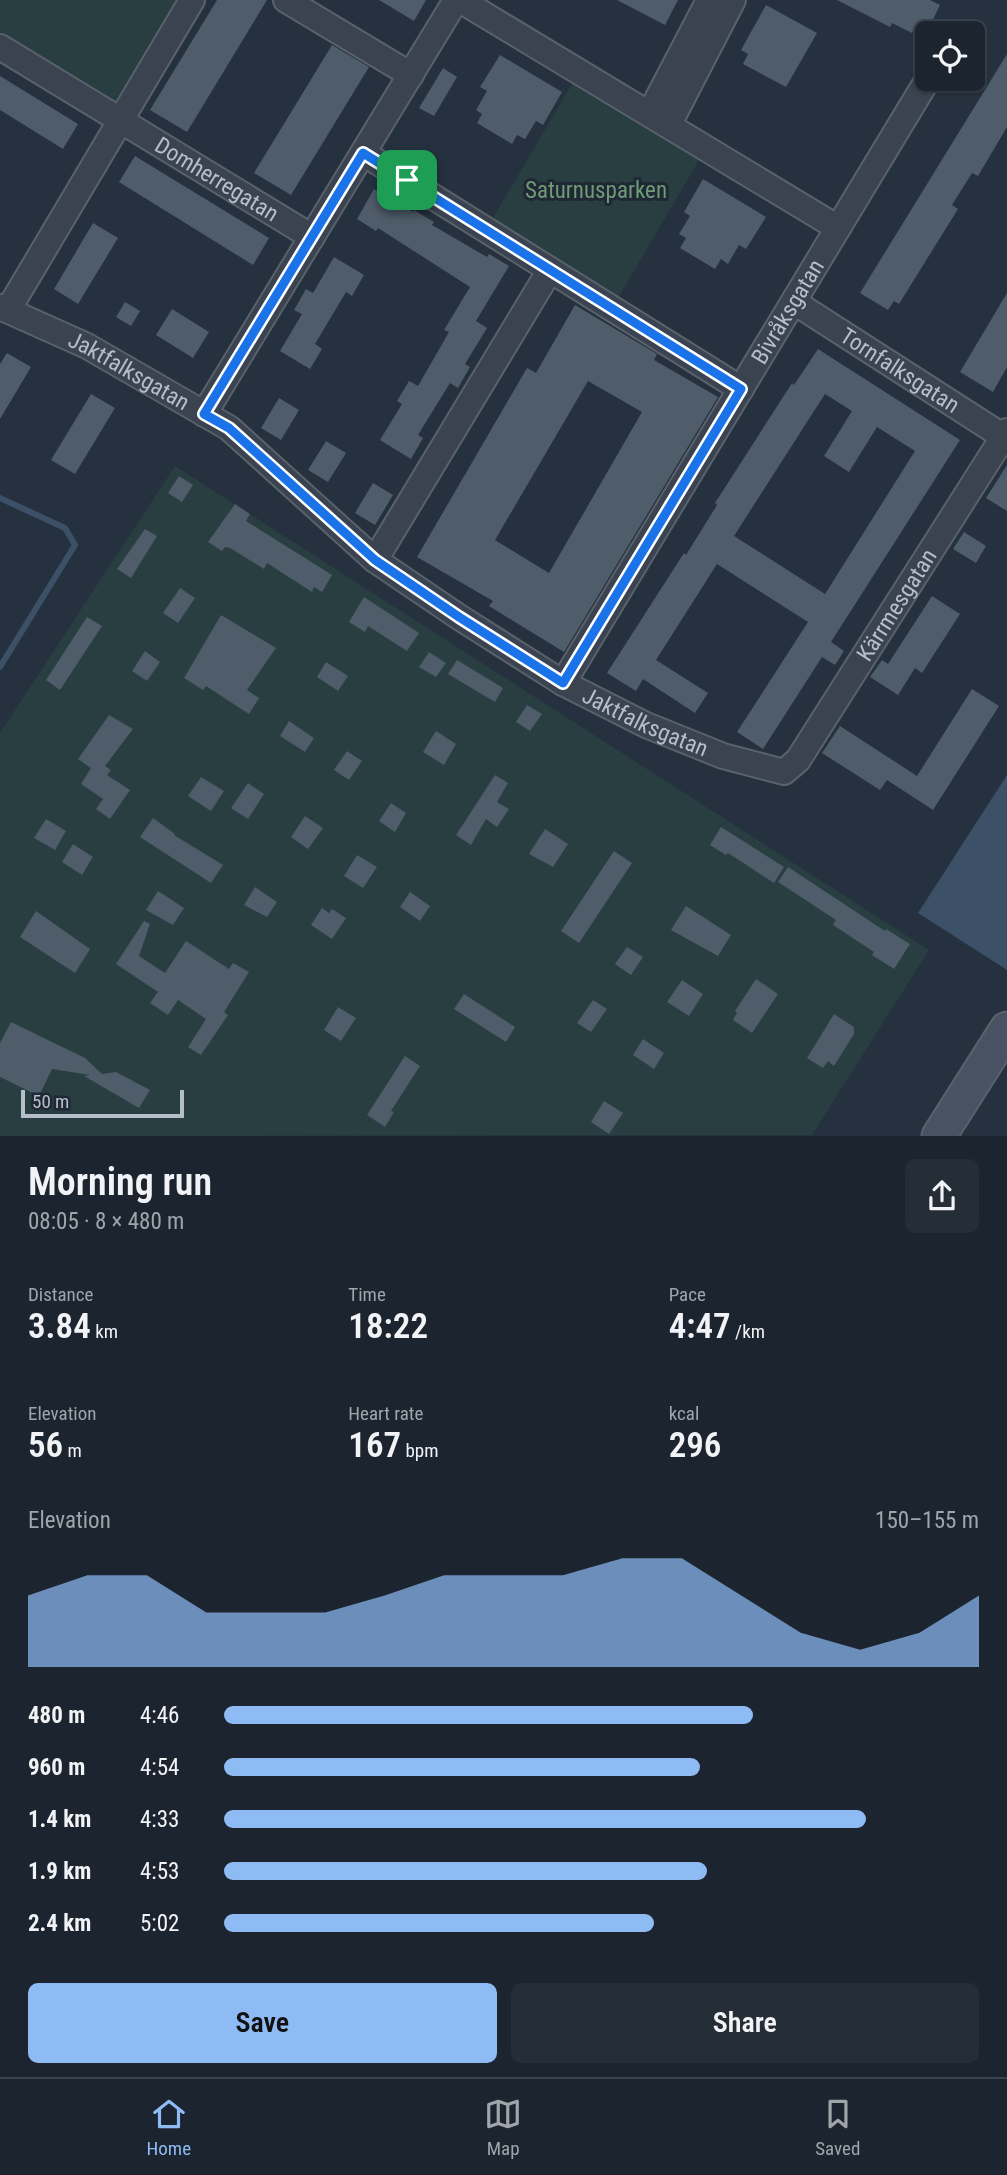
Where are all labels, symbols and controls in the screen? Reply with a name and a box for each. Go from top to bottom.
map controls [915,21,985,91]
button: locate [915,21,985,91]
street label: Domherregatan [150,132,283,227]
pin [377,150,437,210]
icon: arrive [388,161,426,199]
park label: Saturnusparken [525,177,667,204]
street label: Bivråksgatan [746,255,830,369]
street label: Tornfalksgatan [835,322,964,419]
street label: Jaktfalksgatan [64,326,194,416]
street label: Kärrmesgatan [851,544,942,666]
street label: Jaktfalksgatan [578,682,712,763]
scale bar [21,1086,184,1118]
text: 50 m [32,1090,69,1113]
button: share [905,1159,979,1233]
text: Morning run [28,1160,212,1204]
text: 08:05 · 8 × 480 m [28,1208,184,1235]
text: Distance [28,1283,93,1306]
text: Time [348,1283,386,1306]
text: Pace [669,1283,706,1306]
text: 3.84 [28,1306,91,1347]
text: 18:22 [348,1306,428,1347]
text: 4:47 [669,1306,731,1347]
text: km [91,1320,118,1343]
text: /km [731,1320,765,1343]
text: Elevation [28,1402,96,1425]
text: Heart rate [348,1402,423,1425]
text: kcal [669,1402,699,1425]
text: 56 [28,1425,63,1466]
text: 167 [348,1425,401,1466]
text: 296 [669,1425,721,1466]
text: m [63,1439,82,1462]
text: bpm [401,1439,439,1462]
text: Elevation [28,1507,111,1534]
text: 150–155 m [875,1507,979,1534]
text: 480 m [28,1702,85,1729]
text: 4:46 [140,1702,179,1729]
text: 960 m [28,1754,85,1781]
text: 4:54 [140,1754,179,1781]
text: 1.4 km [28,1806,91,1833]
text: 4:33 [140,1806,179,1833]
text: 1.9 km [28,1858,91,1885]
text: 4:53 [140,1858,179,1885]
text: 2.4 km [28,1910,91,1937]
text: 5:02 [140,1910,179,1937]
button: Save [28,1983,497,2063]
button: Share [511,1983,979,2063]
tab: Home [147,2095,191,2160]
tab: Map [484,2095,522,2160]
tab: Saved [815,2095,860,2160]

